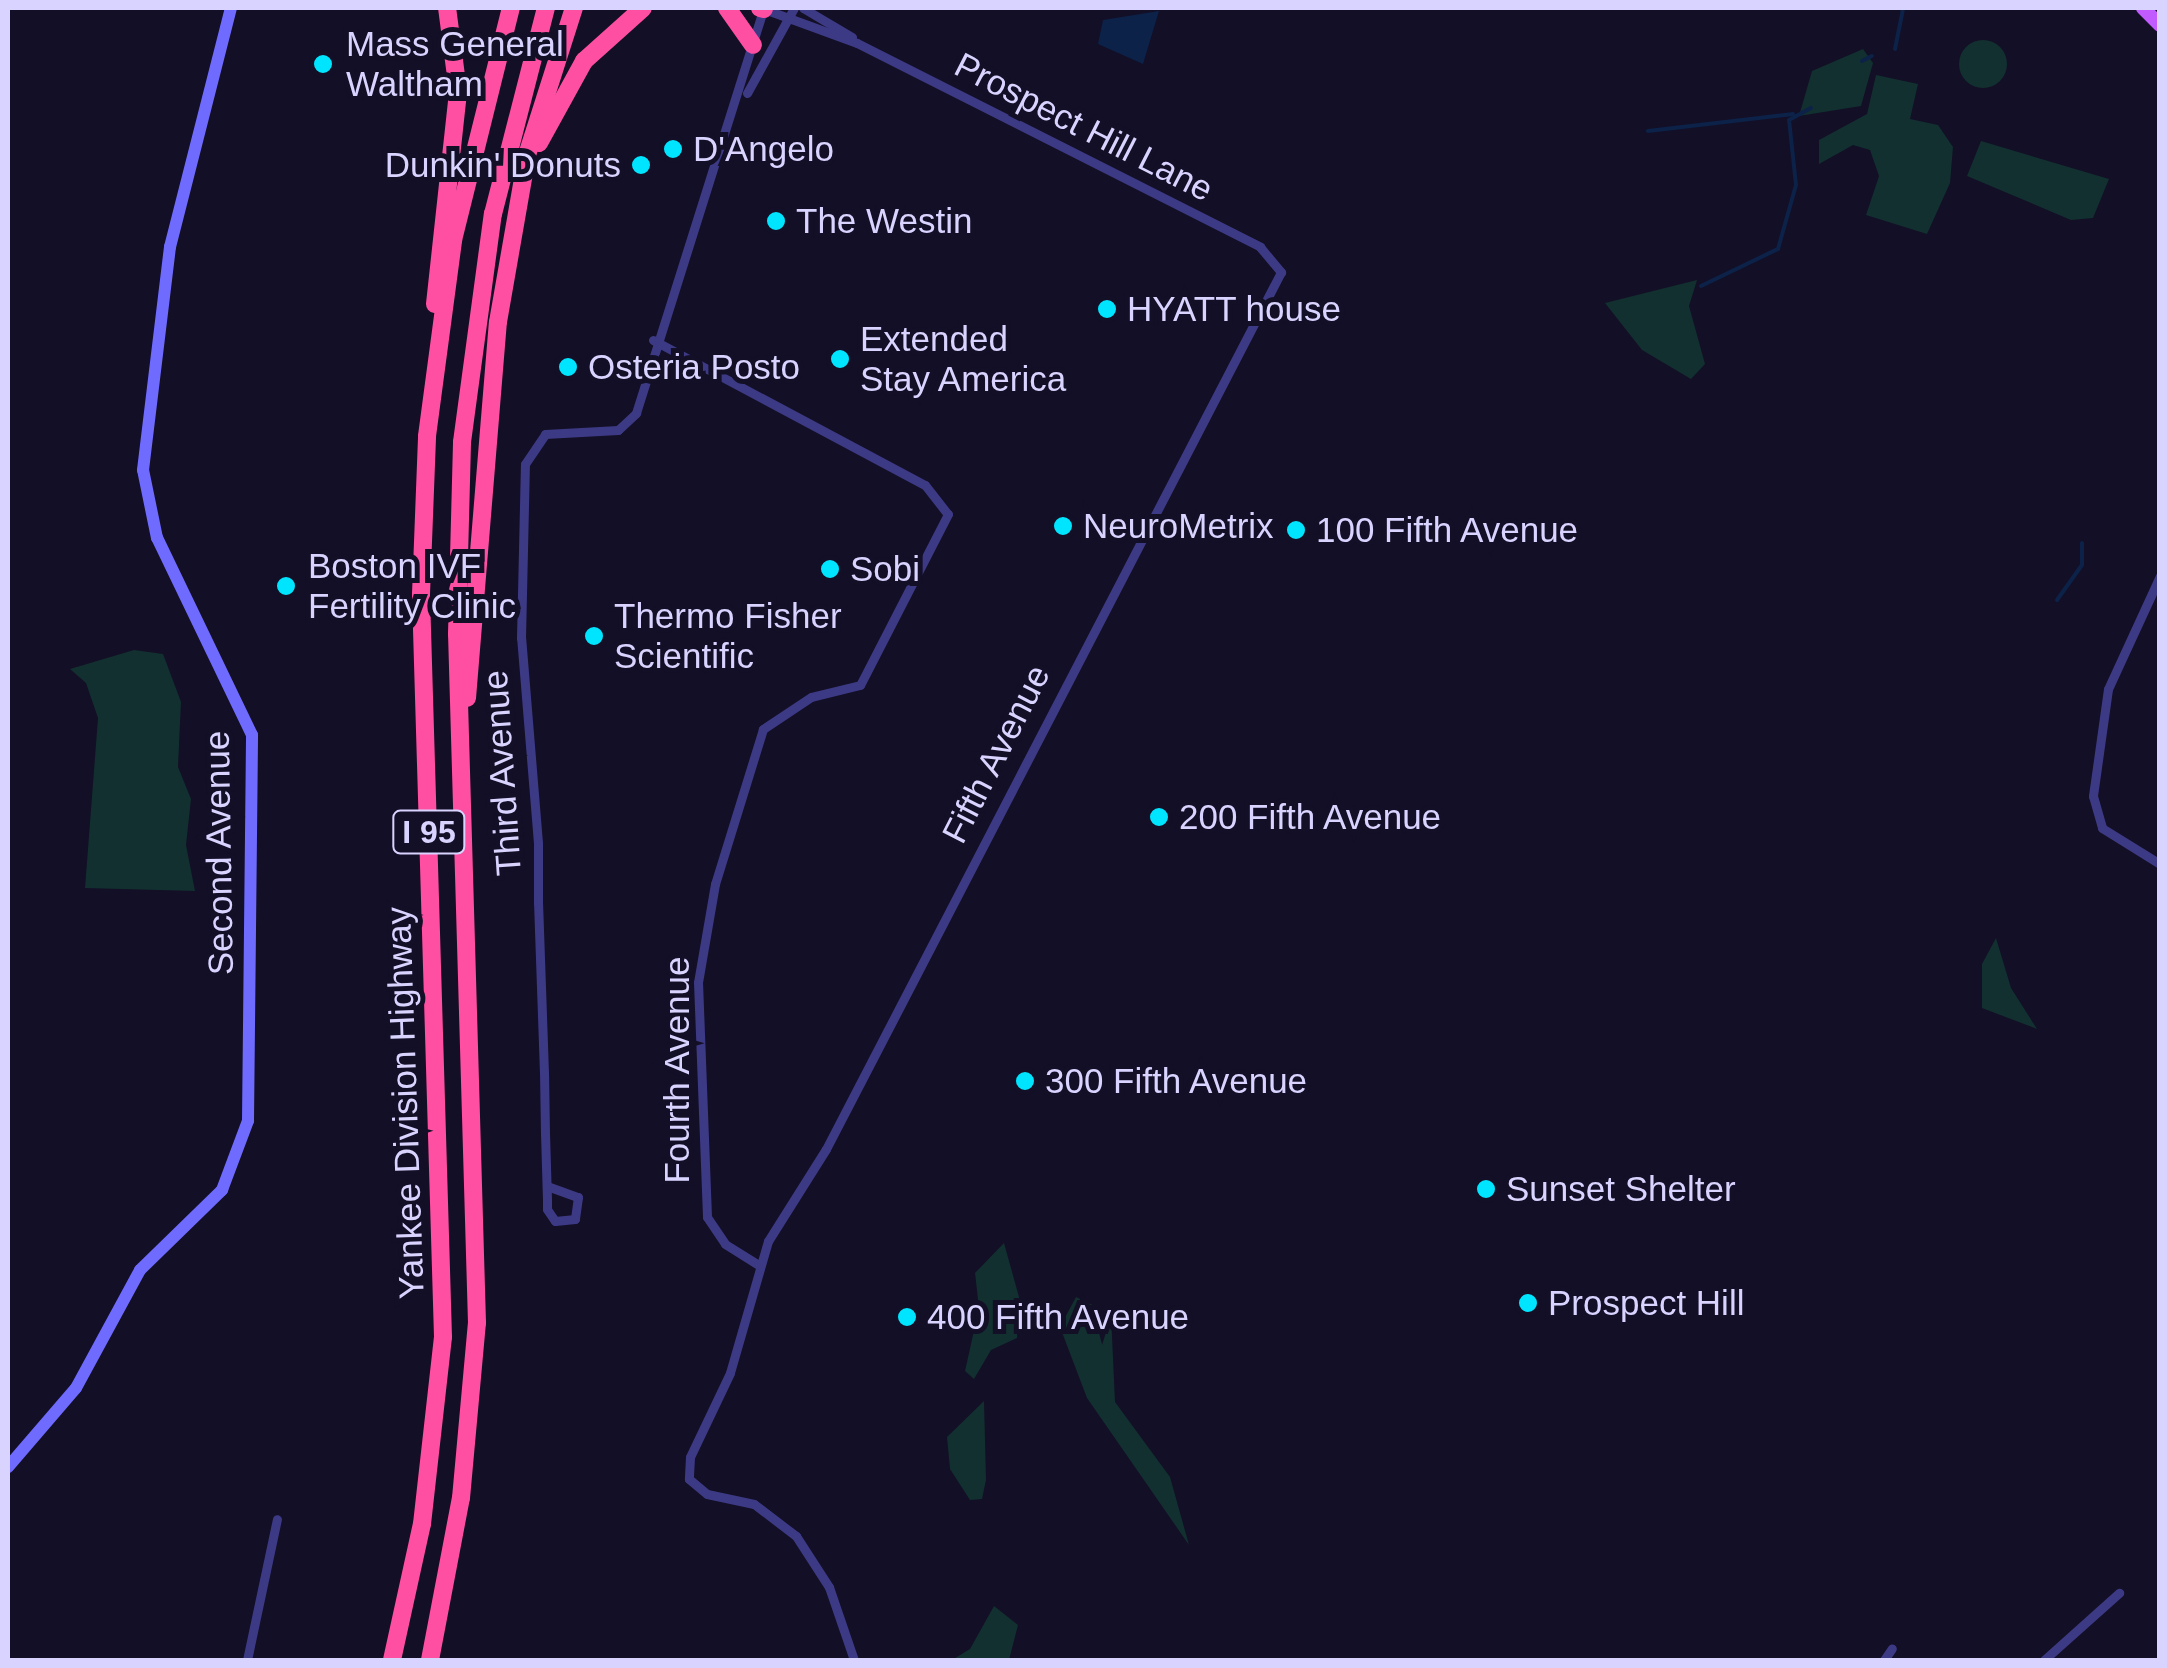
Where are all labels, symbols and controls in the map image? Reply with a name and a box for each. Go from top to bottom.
place label: Mass General Waltham [346,23,564,105]
street label: Prospect Hill Lane [948,44,1220,210]
marker: Mass General Waltham [310,51,336,77]
place label: D'Angelo [693,128,834,170]
marker: D'Angelo [662,138,684,160]
place label: Dunkin' Donuts [385,144,621,186]
marker: Dunkin' Donuts [630,154,652,176]
place label: The Westin [796,200,972,242]
marker: The Westin [765,210,787,232]
place label: HYATT house [1127,288,1342,330]
marker: HYATT house [1096,298,1118,320]
place label: Extended Stay America [860,318,1068,400]
place label: Osteria Posto [588,346,800,388]
marker: Extended Stay America [829,348,851,370]
marker: Osteria Posto [557,356,579,378]
place label: NeuroMetrix [1083,505,1274,547]
place label: 100 Fifth Avenue [1316,509,1580,551]
marker: NeuroMetrix [1052,515,1074,537]
marker: 100 Fifth Avenue [1285,519,1307,541]
place label: Boston IVF Fertility Clinic [308,545,516,627]
place label: Sobi [850,548,920,590]
marker: Sobi [819,558,841,580]
marker: Boston IVF Fertility Clinic [273,573,299,599]
place label: Thermo Fisher Scientific [614,595,842,677]
marker: Thermo Fisher Scientific [583,625,605,647]
street label: Fifth Avenue [933,657,1059,851]
street label: Third Avenue [474,668,530,878]
street label: Second Avenue [196,729,242,977]
place label: 200 Fifth Avenue [1179,796,1443,838]
road number: I 95 [392,805,466,859]
marker: 200 Fifth Avenue [1148,806,1170,828]
street label: Yankee Division Highway [377,906,433,1300]
street label: Fourth Avenue [656,956,698,1184]
place label: 300 Fifth Avenue [1045,1060,1309,1102]
marker: 300 Fifth Avenue [1014,1070,1036,1092]
place label: Sunset Shelter [1506,1168,1736,1210]
marker: Sunset Shelter [1475,1178,1497,1200]
place label: Prospect Hill [1548,1282,1744,1324]
marker: Prospect Hill [1517,1292,1539,1314]
place label: 400 Fifth Avenue [927,1296,1191,1338]
marker: 400 Fifth Avenue [896,1306,918,1328]

